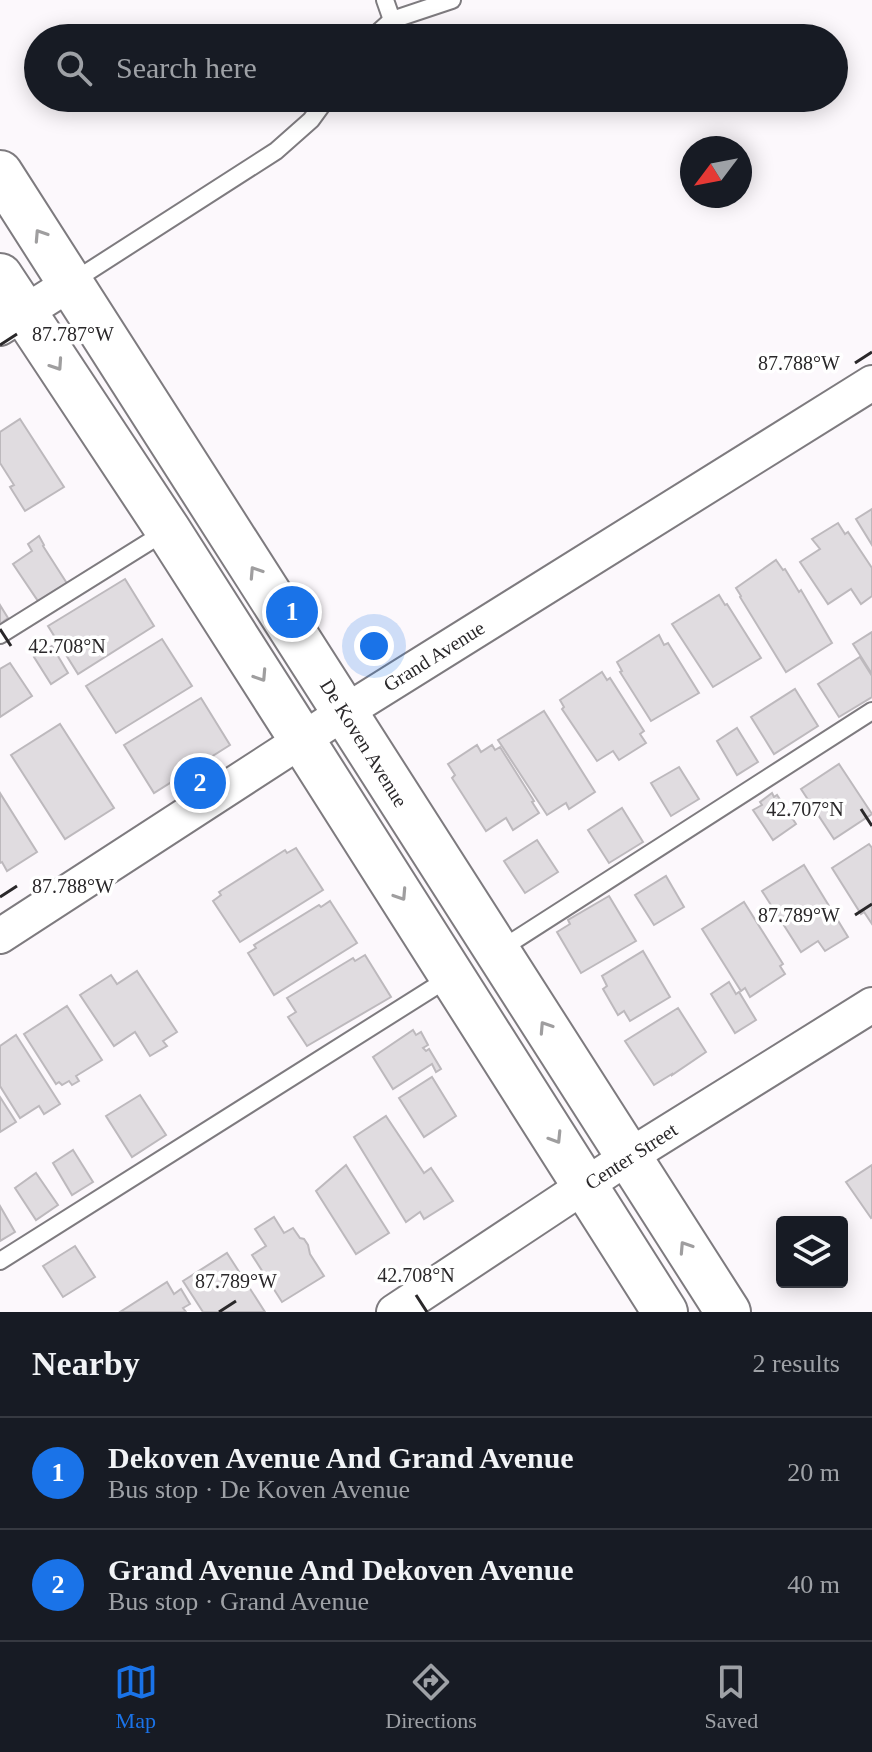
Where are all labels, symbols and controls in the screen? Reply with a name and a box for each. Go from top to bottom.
search box [24,24,848,112]
icon: search [52,46,96,90]
text: Search here [116,51,257,84]
north arrow [680,136,752,208]
one-way arrow [34,229,49,244]
text: 87.787°W [32,323,114,345]
text: 87.788°W [758,352,840,374]
one-way arrow [48,356,63,370]
one-way arrow [250,566,265,581]
pin: 1 [266,582,318,642]
street label: Grand Avenue [380,616,489,696]
your location [354,626,394,666]
text: 42.708°N [28,635,106,657]
one-way arrow [251,667,266,682]
street label: De Koven Avenue [316,675,412,811]
pin: 2 [174,753,226,813]
text: 42.707°N [766,798,844,820]
text: 87.788°W [32,875,114,897]
one-way arrow [392,886,407,901]
text: 87.789°W [758,904,840,926]
one-way arrow [540,1022,555,1036]
street label: Center Street [581,1118,681,1194]
one-way arrow [546,1129,561,1144]
map controls [776,1216,848,1288]
button: layers [776,1216,848,1288]
one-way arrow [680,1241,695,1255]
text: 42.708°N [377,1264,455,1286]
text: 87.789°W [195,1270,277,1292]
text: Nearby [32,1345,140,1382]
text: 2 results [753,1349,840,1378]
text: Dekoven Avenue And Grand Avenue [108,1441,574,1474]
text: 1 [52,1458,65,1487]
text: 20 m [787,1458,840,1487]
text: Bus stop · De Koven Avenue [108,1475,410,1504]
text: Grand Avenue And Dekoven Avenue [108,1553,574,1586]
text: 2 [52,1570,65,1599]
text: 40 m [787,1570,840,1599]
text: Bus stop · Grand Avenue [108,1587,369,1616]
tab: Map [114,1660,158,1734]
tab: Directions [385,1660,477,1734]
tab: Saved [704,1660,758,1734]

